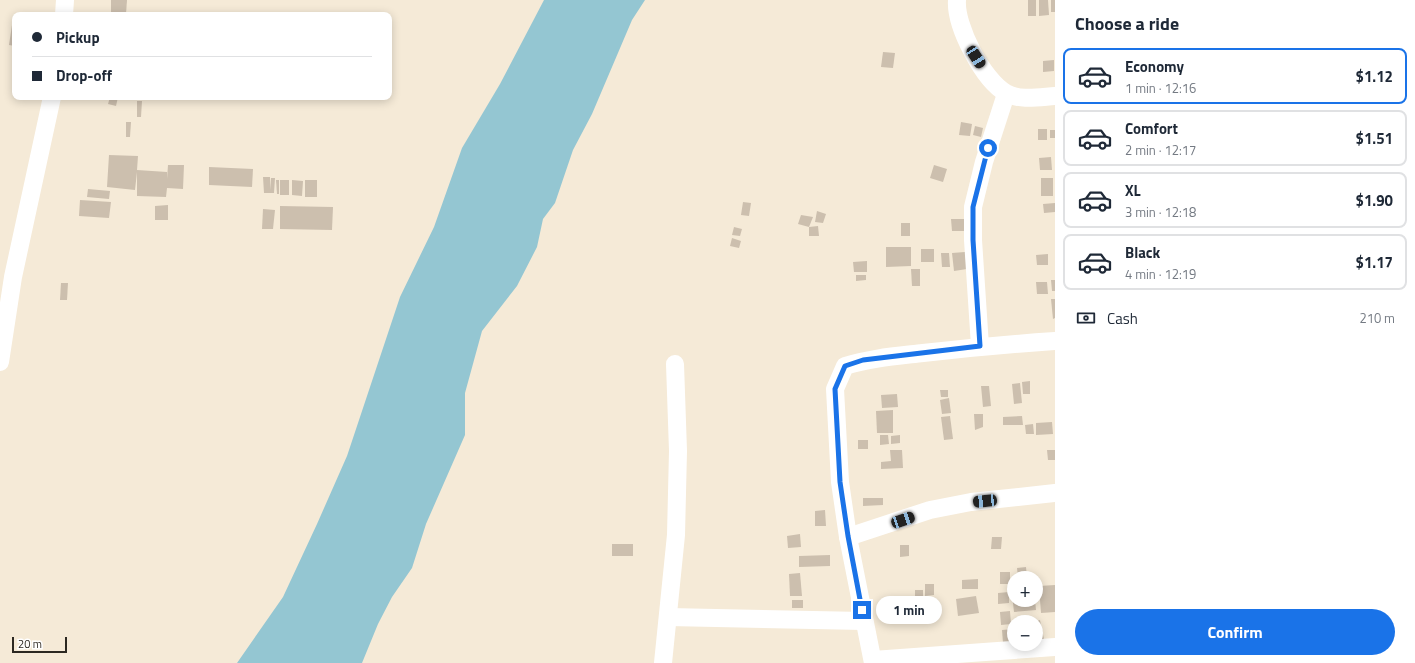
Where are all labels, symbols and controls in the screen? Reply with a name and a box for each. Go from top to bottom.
text: Choose a ride [1075,10,1179,37]
text: Pickup [56,26,100,49]
car [964,44,988,70]
text: Economy [1125,55,1184,78]
icon: car [1077,58,1113,94]
text: Drop-off [56,64,112,87]
text: $1.12 [1356,65,1393,88]
text: 1 min · 12:16 [1125,78,1196,98]
text: Comfort [1125,117,1178,140]
icon: car [1077,120,1113,156]
text: $1.51 [1356,127,1393,150]
route start [979,139,997,157]
text: 2 min · 12:17 [1125,140,1196,160]
text: XL [1125,179,1141,202]
icon: car [1077,182,1113,218]
text: $1.90 [1356,189,1393,212]
text: 3 min · 12:18 [1125,202,1196,222]
text: Black [1125,241,1160,264]
icon: car [1077,244,1113,280]
text: $1.17 [1356,251,1393,274]
text: 4 min · 12:19 [1125,264,1196,284]
icon: cash [1075,307,1097,329]
text: Cash [1107,307,1138,330]
text: 210 m [1359,308,1395,328]
car [972,494,998,508]
car [890,510,916,530]
map controls [1007,571,1043,651]
button: + [1007,571,1043,607]
callout: 1 min [876,596,942,624]
text: 1 min [893,600,925,620]
route end [853,601,871,619]
button: Confirm [1075,609,1395,655]
button: − [1007,615,1043,651]
scale bar [12,635,67,654]
text: 20 m [18,636,42,652]

